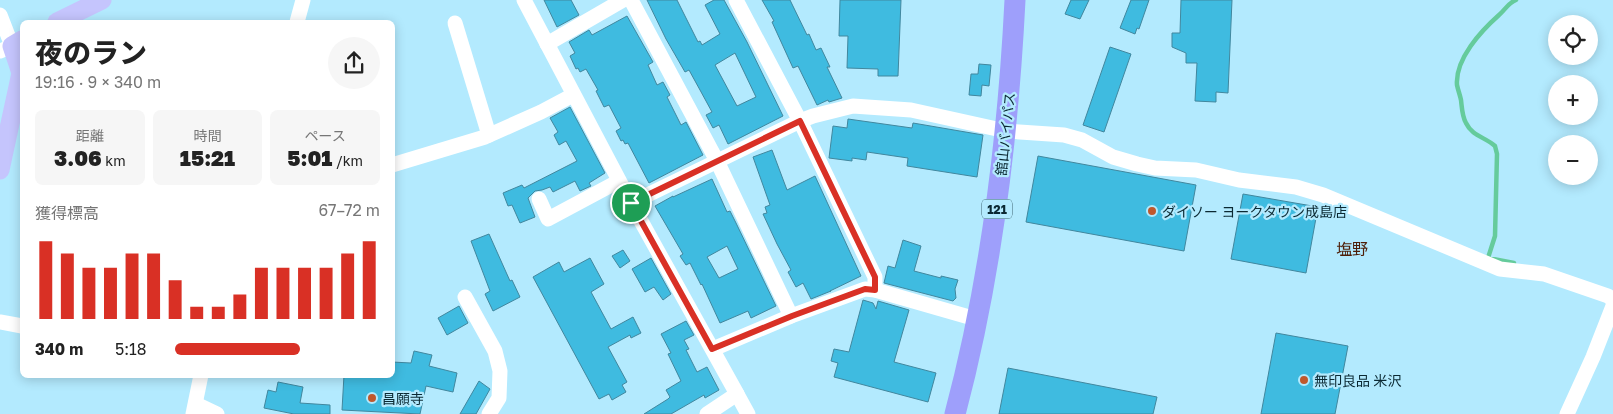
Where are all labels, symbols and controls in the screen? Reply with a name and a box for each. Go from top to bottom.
map controls [1548,15,1598,185]
button: locate [1548,15,1598,65]
text: 夜のラン [35,36,147,69]
button: share [328,37,380,89]
text: 19:16 · 9 × 340 m [35,72,161,92]
button: + [1548,75,1598,125]
street label: 舘山バイパス [992,91,1018,177]
text: 距離 [76,127,104,144]
text: 時間 [193,127,221,144]
text: ペース [305,127,346,144]
button: − [1548,135,1598,185]
text: 3.06 [54,145,102,171]
text: 15:21 [180,145,235,171]
text: 5:01 [287,145,332,171]
text: km [102,152,126,169]
text: /km [332,152,363,169]
pin [610,182,652,224]
icon: arrive [617,189,645,217]
text: 67–72 m [318,200,380,220]
road number: 121 [982,200,1012,218]
text: 獲得標高 [35,203,99,223]
place label: ダイソー ヨークタウン成島店 [1162,203,1347,220]
marker: ダイソー ヨークタウン成島店 [1146,205,1158,217]
district label: 塩野 [1336,239,1368,259]
text: 340 m [35,339,83,359]
text: 5:18 [115,339,147,359]
place label: 無印良品 米沢 [1314,372,1402,389]
marker: 無印良品 米沢 [1298,374,1310,386]
place label: 昌願寺 [382,390,424,407]
marker: 昌願寺 [366,392,378,404]

